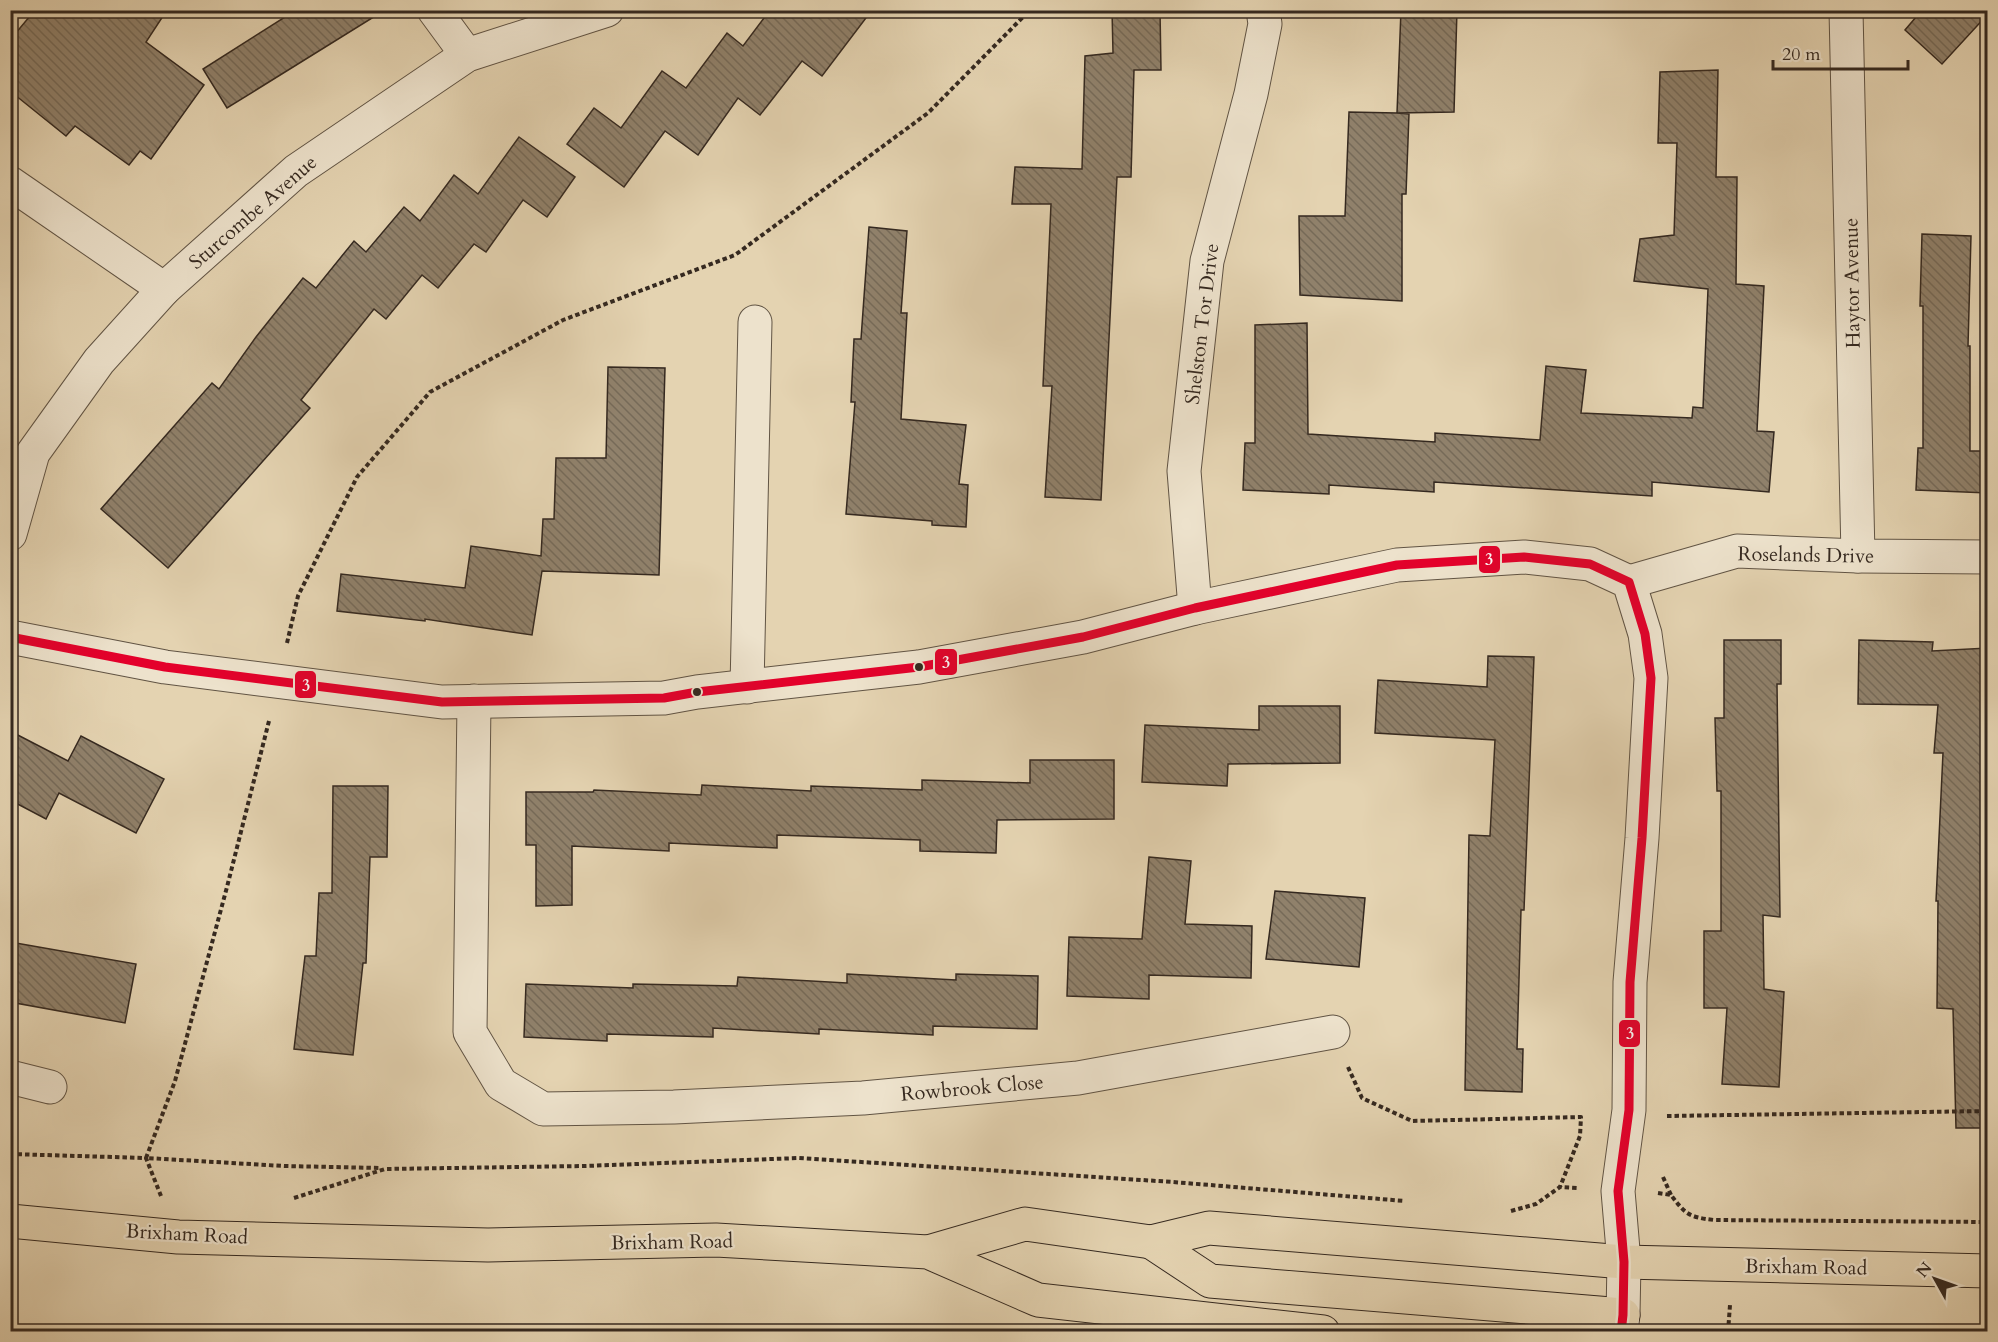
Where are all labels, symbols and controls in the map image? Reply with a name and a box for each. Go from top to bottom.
scale bar [1773,33,1908,71]
text: 20 m [1782,42,1821,67]
street label: Sturcombe Avenue [183,149,323,275]
street label: Haytor Avenue [1837,217,1867,349]
street label: Shelston Tor Drive [1179,242,1225,406]
street label: Roselands Drive [1737,540,1875,570]
line badge: 3 [1478,545,1501,574]
text: 3 [1485,549,1493,571]
line badge: 3 [934,648,958,676]
text: 3 [942,652,950,674]
unlabelled marker [913,661,925,673]
line badge: 3 [294,670,317,699]
text: 3 [302,675,310,697]
unlabelled marker [691,686,703,698]
line badge: 3 [1618,1019,1641,1048]
text: 3 [1626,1023,1634,1045]
street label: Rowbrook Close [899,1068,1045,1108]
street label: Brixham Road [125,1217,249,1251]
street label: Brixham Road [611,1227,734,1257]
north arrow [1905,1249,1965,1309]
street label: Brixham Road [1745,1252,1868,1282]
text: N [1911,1258,1937,1282]

